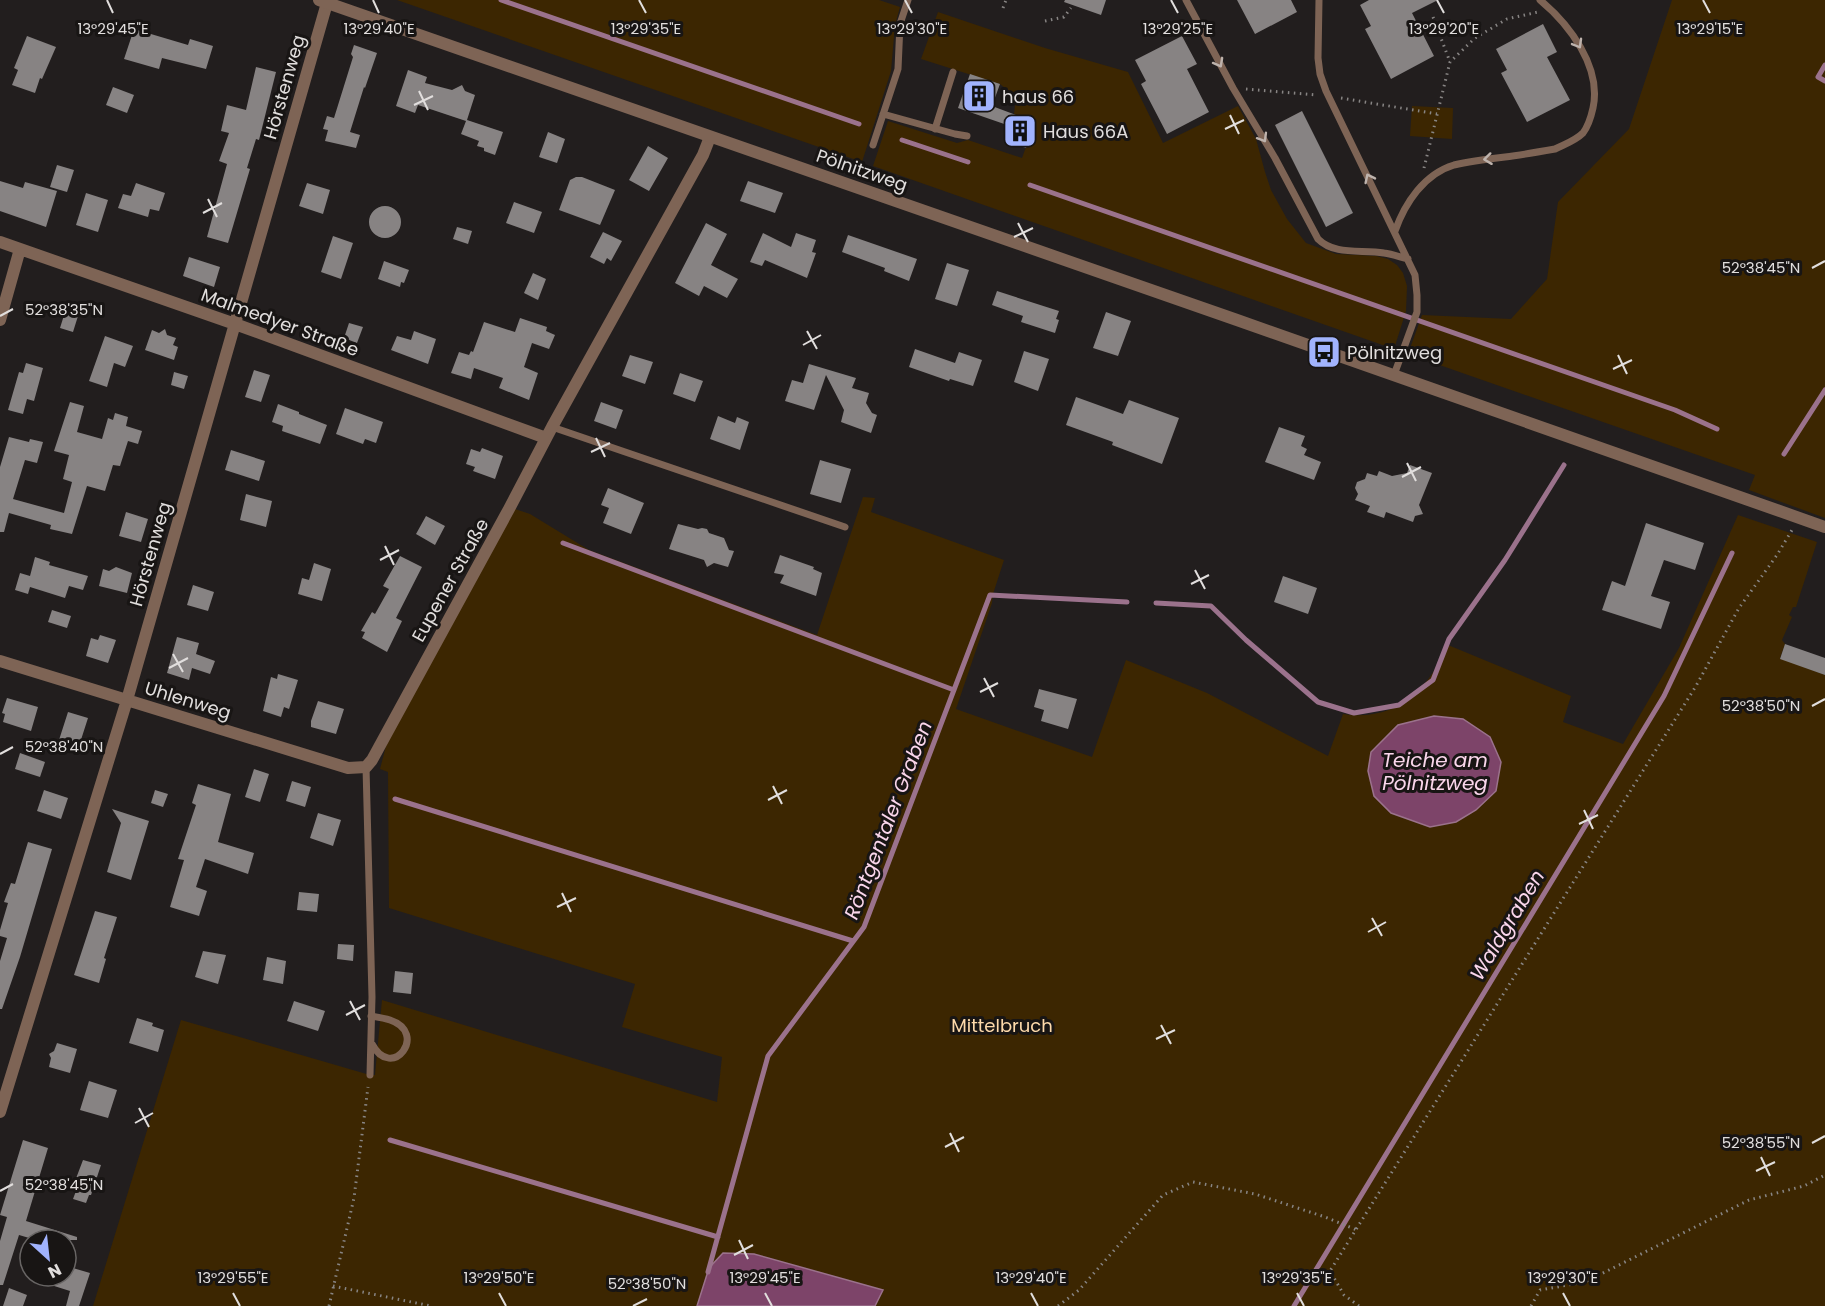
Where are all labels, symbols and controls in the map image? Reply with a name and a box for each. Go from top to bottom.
text: 13°29'45"E [77,18,149,39]
text: 13°29'40"E [343,18,415,39]
text: 13°29'35"E [611,18,681,39]
text: 13°29'30"E [877,18,947,39]
text: 13°29'25"E [1143,18,1213,39]
text: 13°29'20"E [1409,18,1479,39]
text: 13°29'15"E [1677,18,1743,39]
street label: Hörstenweg [257,32,311,142]
one-way arrow [1571,38,1582,48]
one-way arrow [1212,56,1223,67]
building icon: haus 66 [961,78,997,114]
place label: haus 66 [1002,84,1074,109]
building icon: Haus 66A [1002,113,1038,149]
place label: Haus 66A [1043,119,1128,144]
one-way arrow [1256,132,1268,142]
street label: Pölnitzweg [813,143,911,197]
one-way arrow [1483,153,1492,165]
one-way arrow [1365,173,1377,184]
text: 52°38'45"N [1722,257,1800,278]
street label: Malmedyer Straße [198,282,362,362]
text: 52°38'35"N [25,299,103,320]
bus stop icon: Pölnitzweg [1306,334,1342,370]
place label: Pölnitzweg [1347,340,1442,365]
street label: Hörstenweg [123,499,177,609]
street label: Eupener Straße [406,514,494,646]
street label: Uhlenweg [142,675,234,725]
text: 52°38'50"N [1722,695,1800,716]
water label: Röntgentaler Graben [837,717,939,923]
text: 52°38'40"N [25,736,103,757]
water label: Teiche am Pölnitzweg [1382,746,1488,797]
water label: Waldgraben [1463,864,1551,986]
park label: Mittelbruch [951,1013,1053,1038]
text: 52°38'55"N [1722,1132,1800,1153]
text: 52°38'45"N [25,1174,103,1195]
north arrow [18,1228,78,1288]
text: N [44,1258,65,1284]
text: 13°29'55"E [197,1267,269,1288]
text: 13°29'50"E [463,1267,535,1288]
text: 13°29'45"E [729,1267,801,1288]
text: 13°29'40"E [995,1267,1067,1288]
text: 13°29'35"E [1262,1267,1332,1288]
text: 13°29'30"E [1528,1267,1598,1288]
text: 52°38'50"N [608,1273,686,1294]

